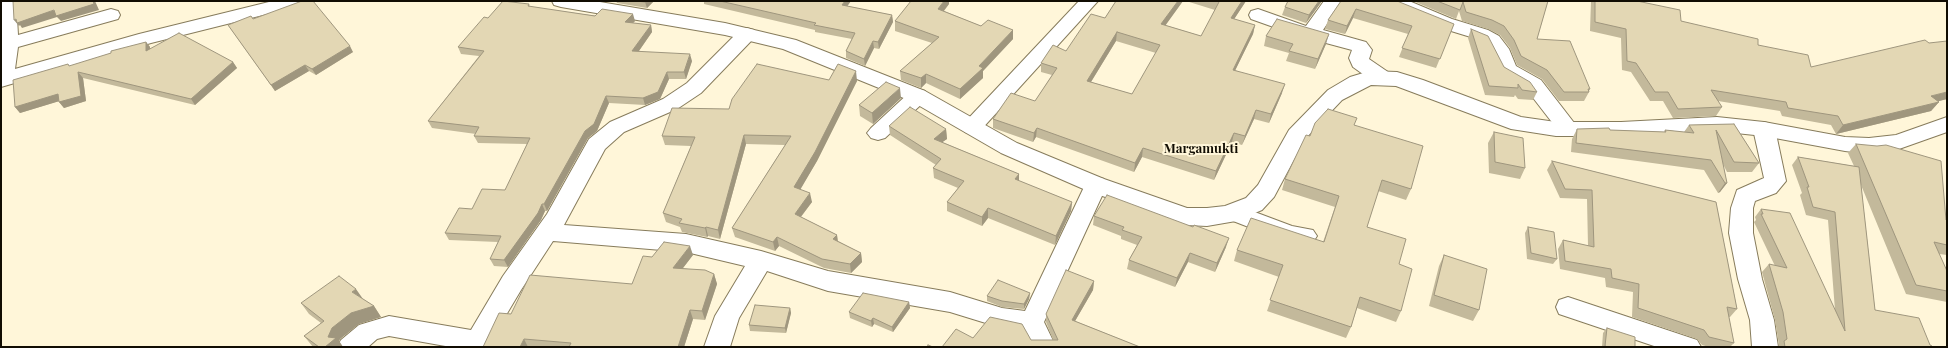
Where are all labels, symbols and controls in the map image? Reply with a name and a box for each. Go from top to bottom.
district label: Margamukti [1164,141,1238,157]

